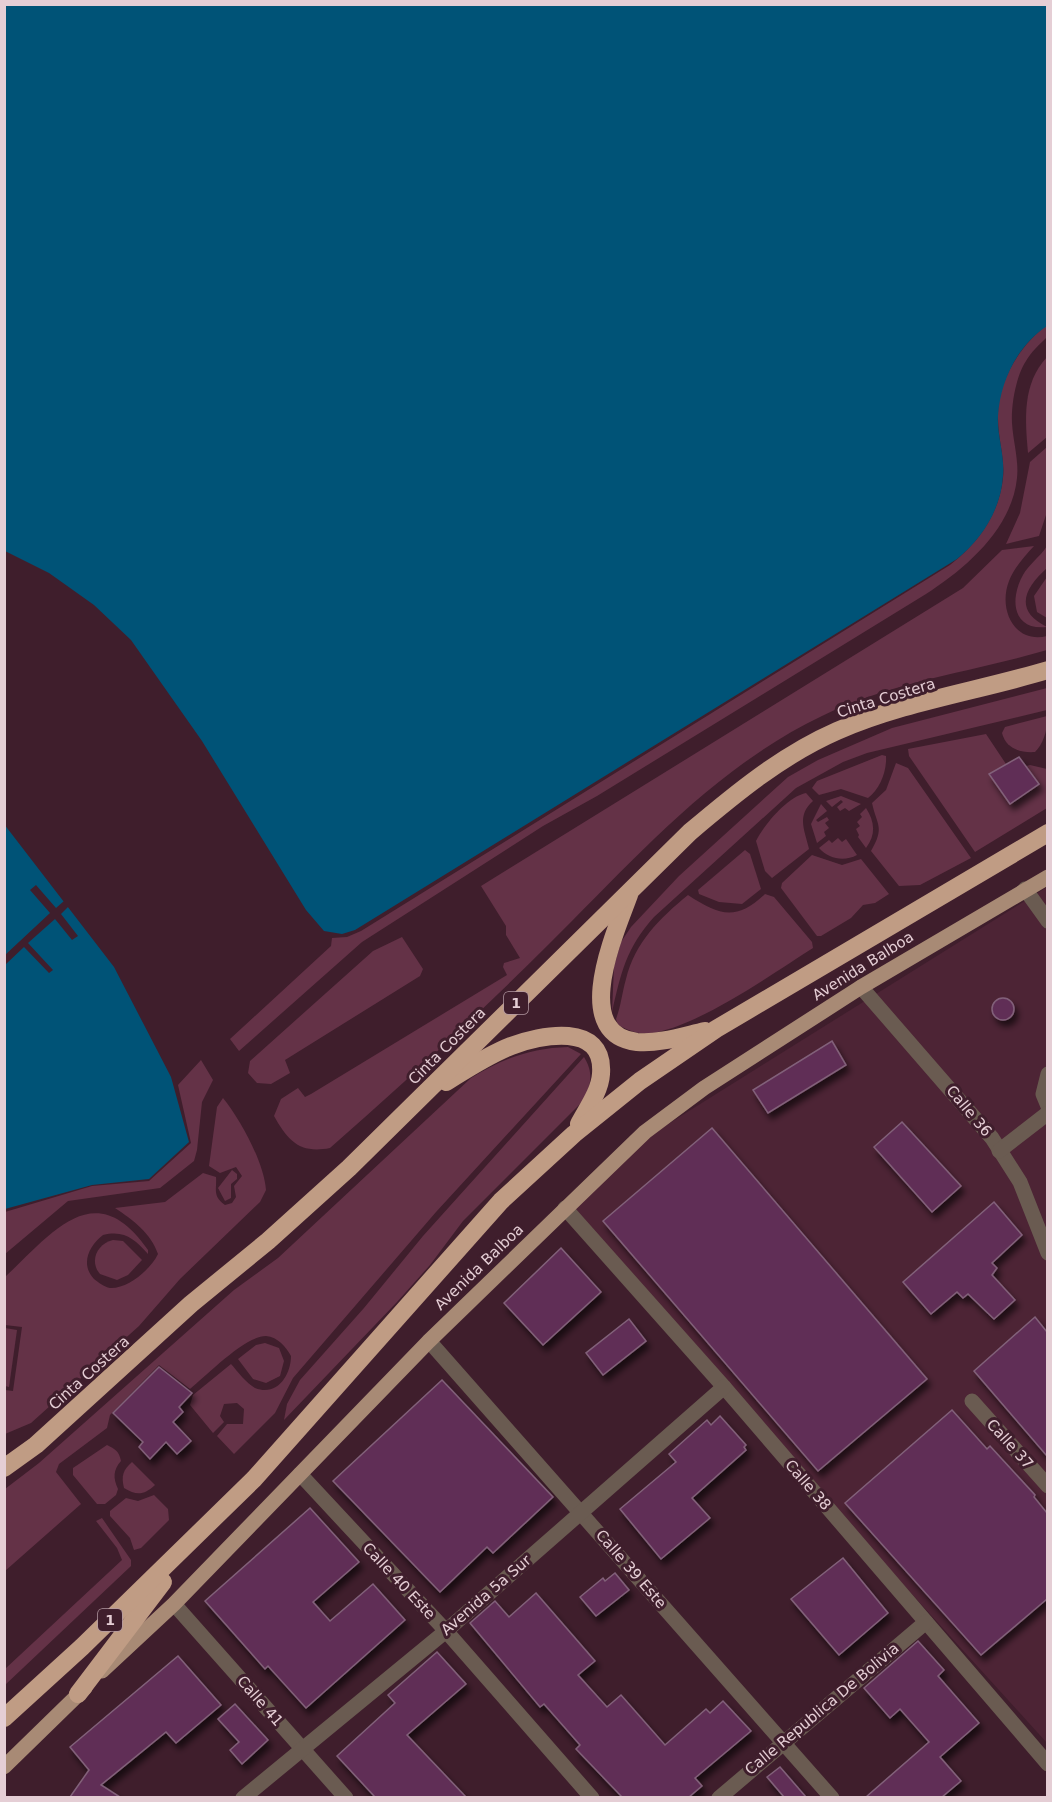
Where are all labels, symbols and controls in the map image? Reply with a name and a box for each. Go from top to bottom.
street label: Cinta Costera [835,674,937,722]
street label: Avenida Balboa [809,928,917,1004]
road number: 1 [504,992,528,1014]
street label: Cinta Costera [405,1004,489,1088]
street label: Calle 36 [942,1082,996,1140]
street label: Avenida Balboa [431,1220,527,1314]
street label: Cinta Costera [45,1332,133,1414]
street label: Calle 37 [983,1415,1037,1473]
street label: Calle 38 [781,1456,835,1514]
street label: Calle 39 Este [592,1526,670,1612]
street label: Calle 40 Este [359,1539,439,1623]
street label: Avenida 5a Sur [437,1550,535,1639]
road number: 1 [98,1609,122,1631]
street label: Calle Republica De Bolivia [741,1639,903,1779]
street label: Calle 41 [233,1672,287,1730]

